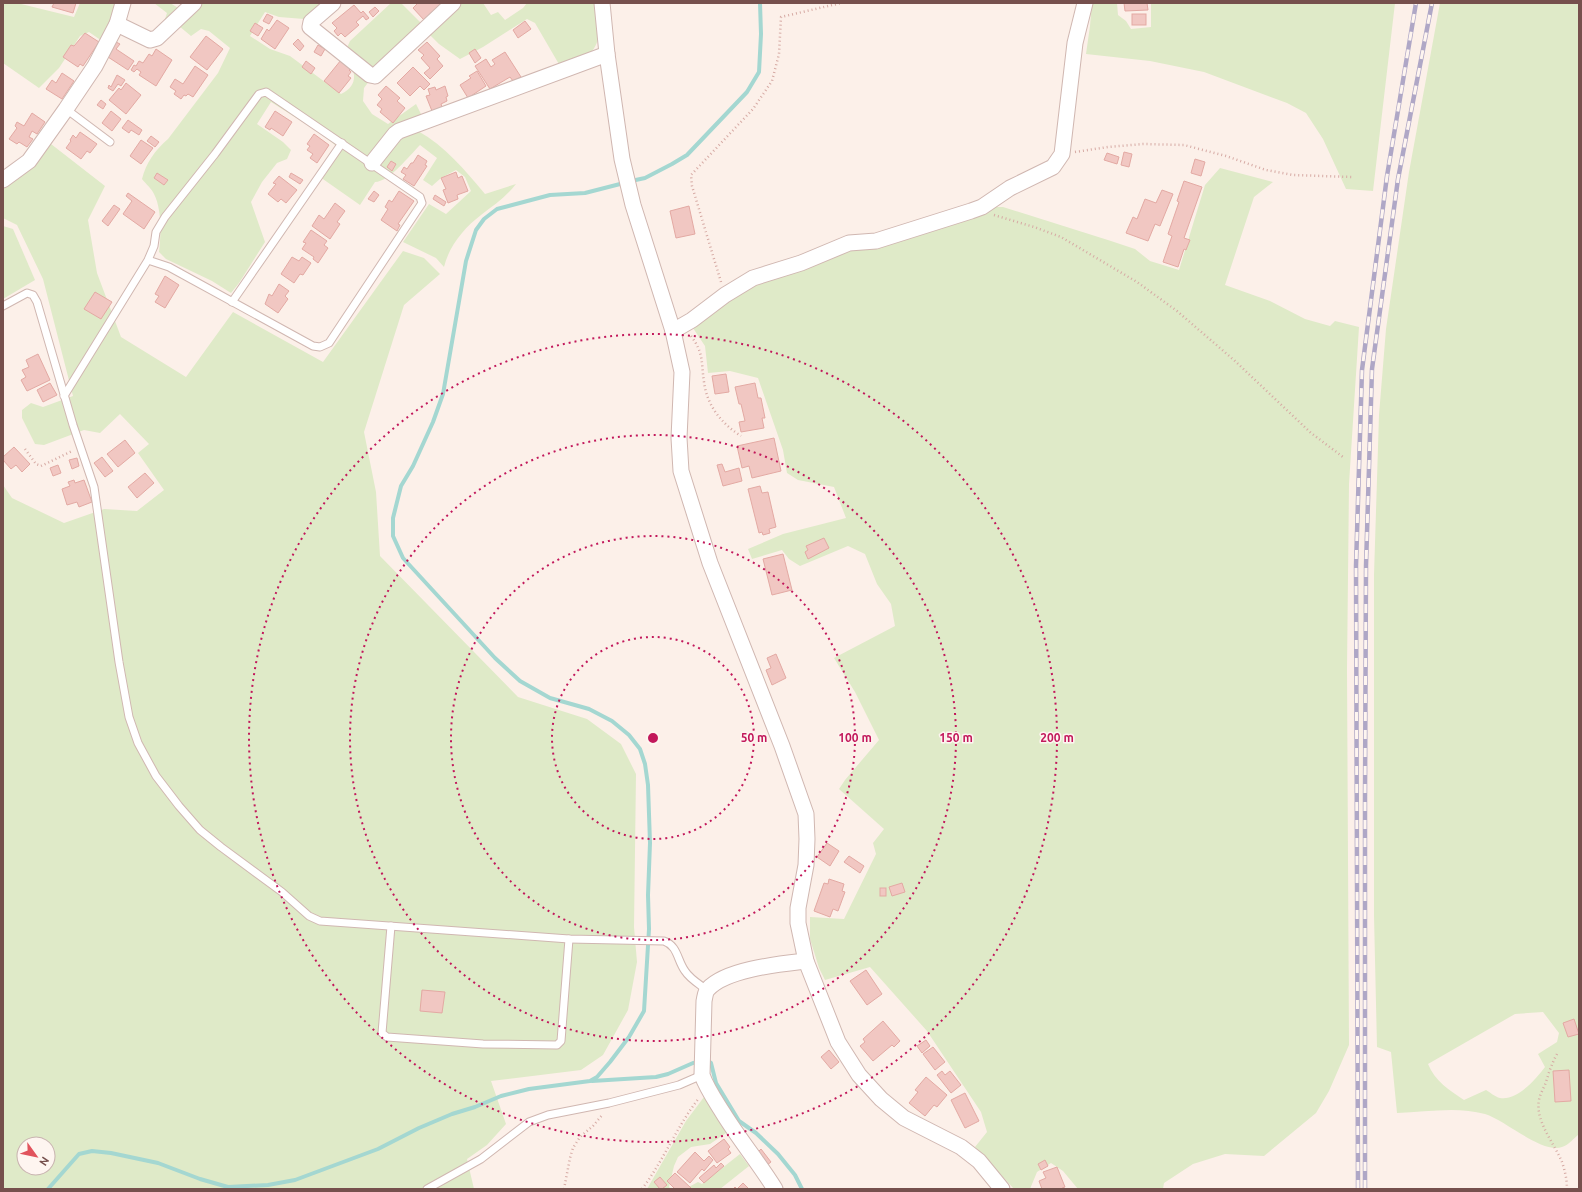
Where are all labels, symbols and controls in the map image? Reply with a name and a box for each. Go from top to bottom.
centre of rings [646,731,660,745]
text: 50 m [741,731,767,744]
text: 100 m [838,731,872,744]
text: 150 m [939,731,973,744]
text: 200 m [1040,731,1074,744]
north arrow [16,1136,56,1176]
text: N [37,1155,52,1168]

